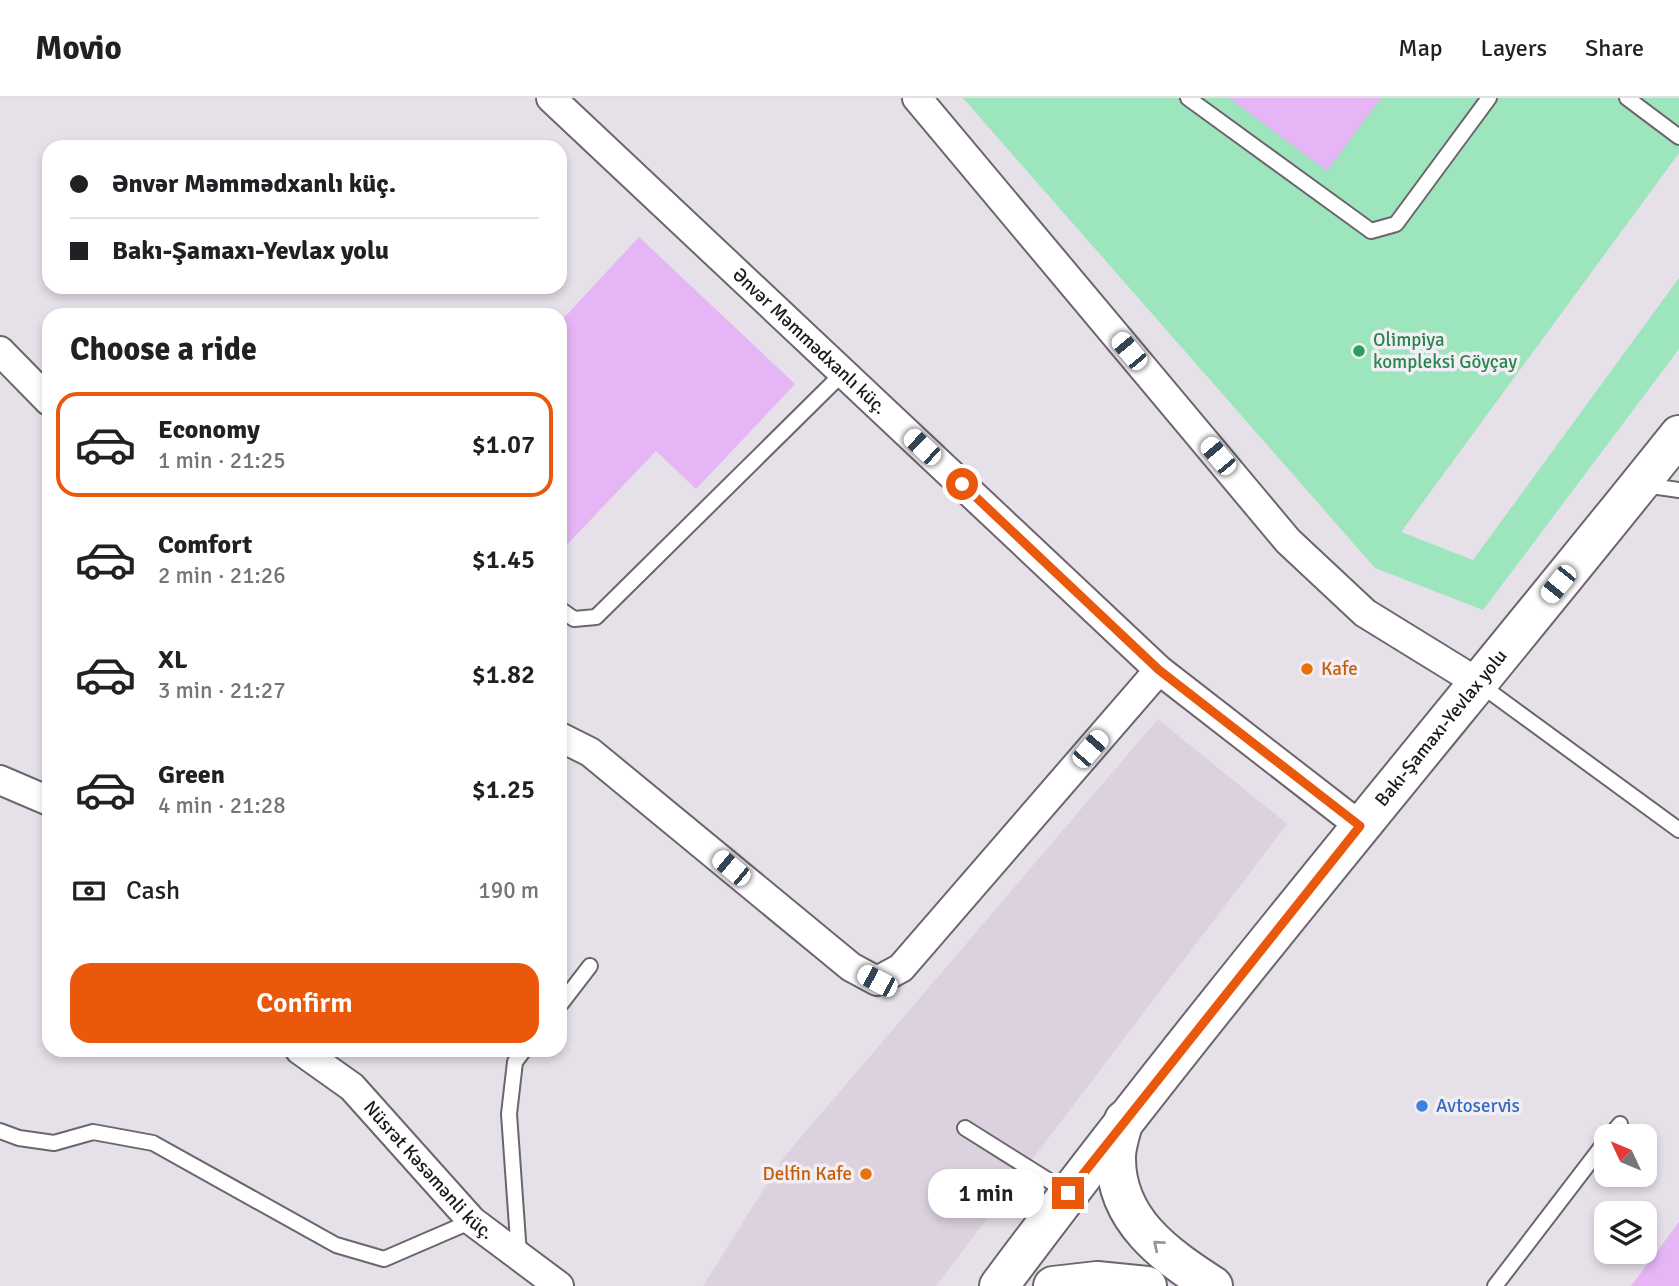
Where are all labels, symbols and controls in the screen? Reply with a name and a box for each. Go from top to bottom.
text: Movio [35,28,122,69]
text: Map [1398,33,1443,63]
text: Layers [1481,33,1547,63]
text: Share [1585,33,1644,63]
text: Ənvər Məmmədxanlı küç. [112,168,396,200]
text: Bakı-Şamaxı-Yevlax yolu [112,235,389,267]
street label: Ənvər Məmmədxanlı küç. [727,263,892,420]
car [1108,328,1151,374]
place label: Olimpiya kompleksi Göyçay [1373,328,1517,374]
text: Choose a ride [70,330,257,369]
marker: Olimpiya kompleksi Göyçay [1351,343,1367,359]
icon: car [74,413,137,476]
text: Economy [158,414,260,446]
car [900,425,945,469]
text: $1.07 [472,429,535,461]
car [1197,433,1240,479]
text: 1 min · 21:25 [158,446,286,475]
route start [946,468,978,500]
icon: car [74,528,137,591]
text: Comfort [158,529,252,561]
text: $1.45 [472,544,535,576]
text: 2 min · 21:26 [158,561,286,590]
car [1537,561,1580,607]
icon: car [74,643,137,706]
text: XL [158,644,188,676]
street label: Bakı-Şamaxı-Yevlax yolu [1370,645,1513,812]
place label: Kafe [1321,657,1358,681]
text: $1.82 [472,659,535,691]
marker: Kafe [1299,661,1315,677]
text: 3 min · 21:27 [158,676,286,705]
car [1069,726,1112,772]
icon: car [74,758,137,821]
text: Green [158,759,225,791]
text: $1.25 [472,774,535,806]
text: 4 min · 21:28 [158,791,286,820]
car [709,846,754,890]
icon: cash [70,872,108,910]
text: Cash [126,875,180,907]
text: 190 m [478,876,539,905]
car [854,962,901,1000]
button: Confirm [70,963,539,1043]
place label: Avtoservis [1436,1094,1520,1118]
street label: Nüsrət Kəsəmənli küç. [358,1096,498,1245]
marker: Avtoservis [1414,1098,1430,1114]
north arrow [1594,1124,1657,1186]
map controls [1594,1124,1657,1264]
place label: Delfin Kafe [762,1162,852,1186]
marker: Delfin Kafe [858,1166,874,1182]
callout: 1 min [928,1168,1044,1218]
route end [1052,1177,1084,1209]
text: 1 min [958,1179,1014,1208]
button: layers [1594,1201,1657,1264]
one-way arrow [1153,1241,1165,1254]

